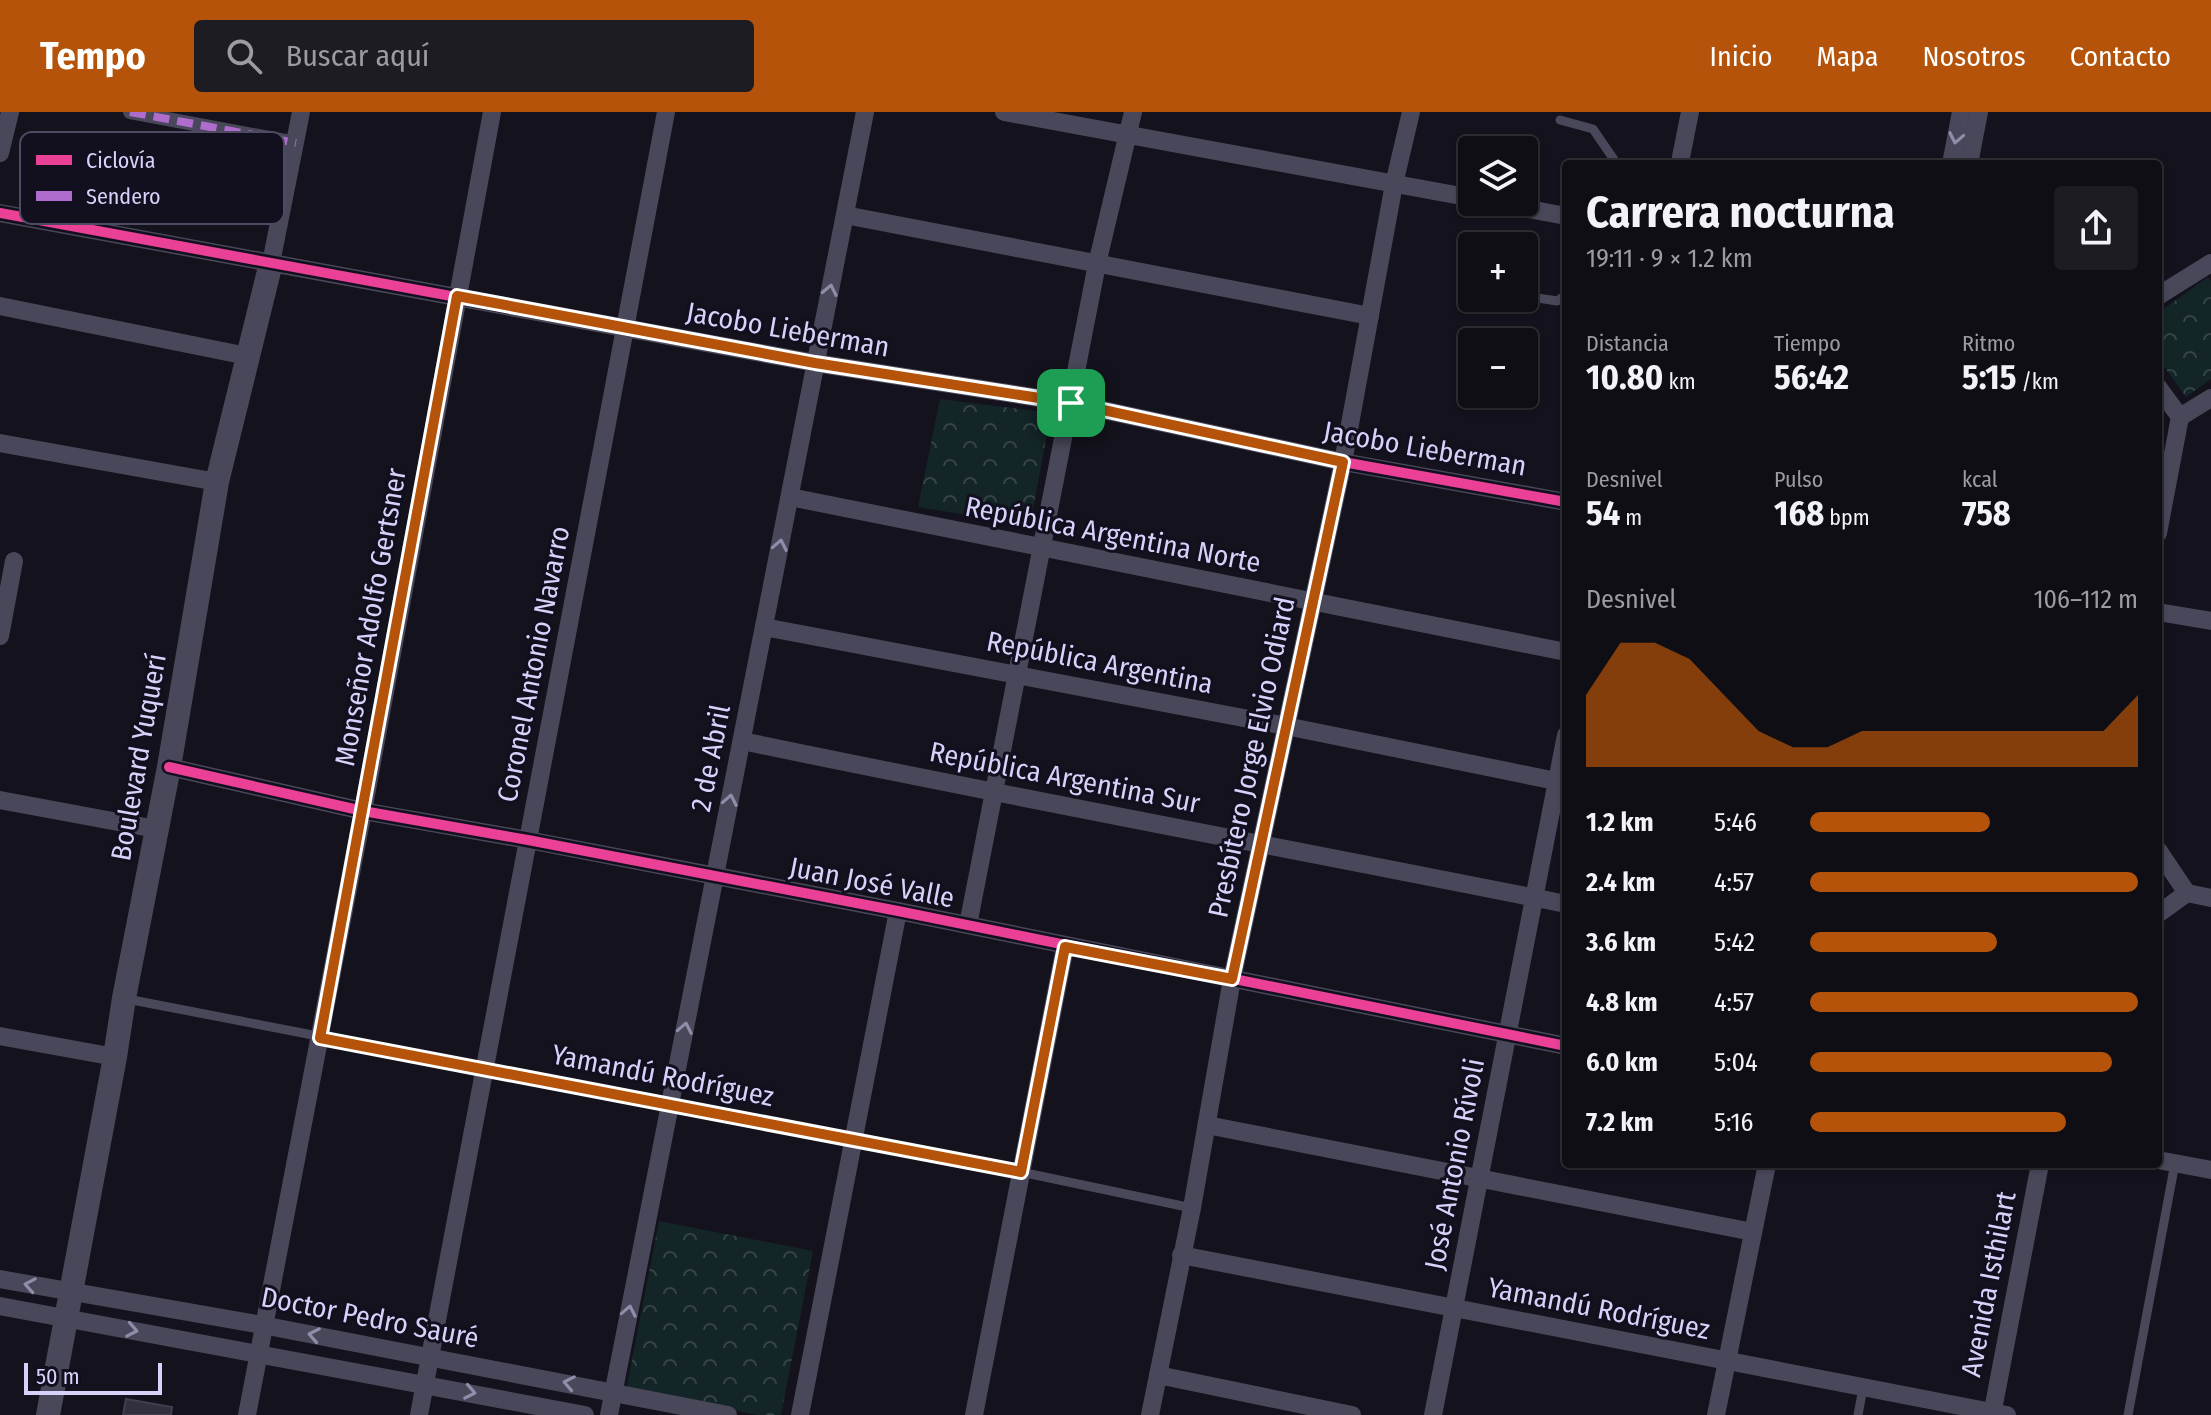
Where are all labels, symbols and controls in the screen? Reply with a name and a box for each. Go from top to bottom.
search box [194,20,754,92]
text: Tempo [40,33,146,79]
icon: search [222,34,266,78]
text: Buscar aquí [286,38,429,74]
text: Inicio [1710,40,1772,73]
text: Mapa [1816,40,1878,73]
text: Nosotros [1922,40,2026,73]
text: Contacto [2070,40,2171,73]
one-way arrow [1948,131,1965,144]
legend [20,132,284,224]
map controls [1458,136,1538,408]
button: layers [1458,136,1538,216]
text: Ciclovía [86,147,155,174]
text: Sendero [86,183,161,210]
text: Carrera nocturna [1586,186,1895,239]
button: share [2054,186,2138,270]
button: + [1458,232,1538,312]
text: 19:11 · 9 × 1.2 km [1586,243,1753,274]
one-way arrow [821,283,838,297]
street label: Jacobo Lieberman [684,295,892,364]
button: − [1458,328,1538,408]
text: Distancia [1586,330,1669,357]
text: Tiempo [1774,330,1841,357]
text: Ritmo [1962,330,2015,357]
text: 10.80 [1586,357,1663,398]
text: 56:42 [1774,357,1849,398]
text: 5:15 [1962,357,2016,398]
text: km [1663,368,1696,395]
text: /km [2016,368,2059,395]
pin [1037,369,1105,437]
icon: arrive [1049,381,1093,425]
street label: Jacobo Lieberman [1321,414,1529,483]
street label: Monseñor Adolfo Gertsner [328,465,413,768]
text: Desnivel [1586,466,1663,493]
text: Pulso [1774,466,1823,493]
text: kcal [1962,466,1998,493]
street label: República Argentina Norte [962,490,1263,579]
text: 54 [1586,493,1620,534]
text: 168 [1774,493,1824,534]
text: 758 [1962,493,2011,534]
text: m [1620,504,1642,531]
text: bpm [1824,504,1870,531]
street label: Coronel Antonio Navarro [491,523,576,805]
one-way arrow [771,538,788,552]
text: Desnivel [1586,584,1676,615]
text: 106–112 m [2033,584,2138,615]
street label: Presbítero Jorge Elvio Odiard [1201,594,1302,920]
street label: República Argentina [984,624,1216,701]
street label: Boulevard Yuquerí [104,651,173,863]
street label: 2 de Abril [684,702,737,814]
street label: República Argentina Sur [927,735,1203,820]
one-way arrow [721,793,738,807]
text: 1.2 km [1586,807,1653,838]
text: 5:46 [1714,807,1757,838]
street label: Juan José Valle [787,850,957,915]
text: 2.4 km [1586,867,1655,898]
text: 4:57 [1714,867,1754,898]
text: 3.6 km [1586,927,1656,958]
text: 5:42 [1714,927,1755,958]
text: 4.8 km [1586,987,1658,1018]
text: 4:57 [1714,987,1754,1018]
one-way arrow [676,1022,693,1035]
street label: Yamandú Rodríguez [549,1038,777,1113]
text: 6.0 km [1586,1047,1658,1078]
text: 5:04 [1714,1047,1758,1078]
street label: José Antonio Rívoli [1418,1056,1491,1273]
text: 7.2 km [1586,1107,1654,1138]
text: 5:16 [1714,1107,1753,1138]
street label: Avenida Isthilart [1954,1188,2023,1380]
street label: Yamandú Rodríguez [1485,1271,1713,1346]
one-way arrow [24,1277,37,1294]
street label: Doctor Pedro Sauré [258,1280,481,1355]
one-way arrow [620,1304,637,1318]
one-way arrow [125,1320,139,1337]
one-way arrow [307,1328,321,1345]
scale bar [24,1359,162,1395]
text: 50 m [36,1363,80,1390]
one-way arrow [563,1376,576,1393]
one-way arrow [463,1383,477,1400]

